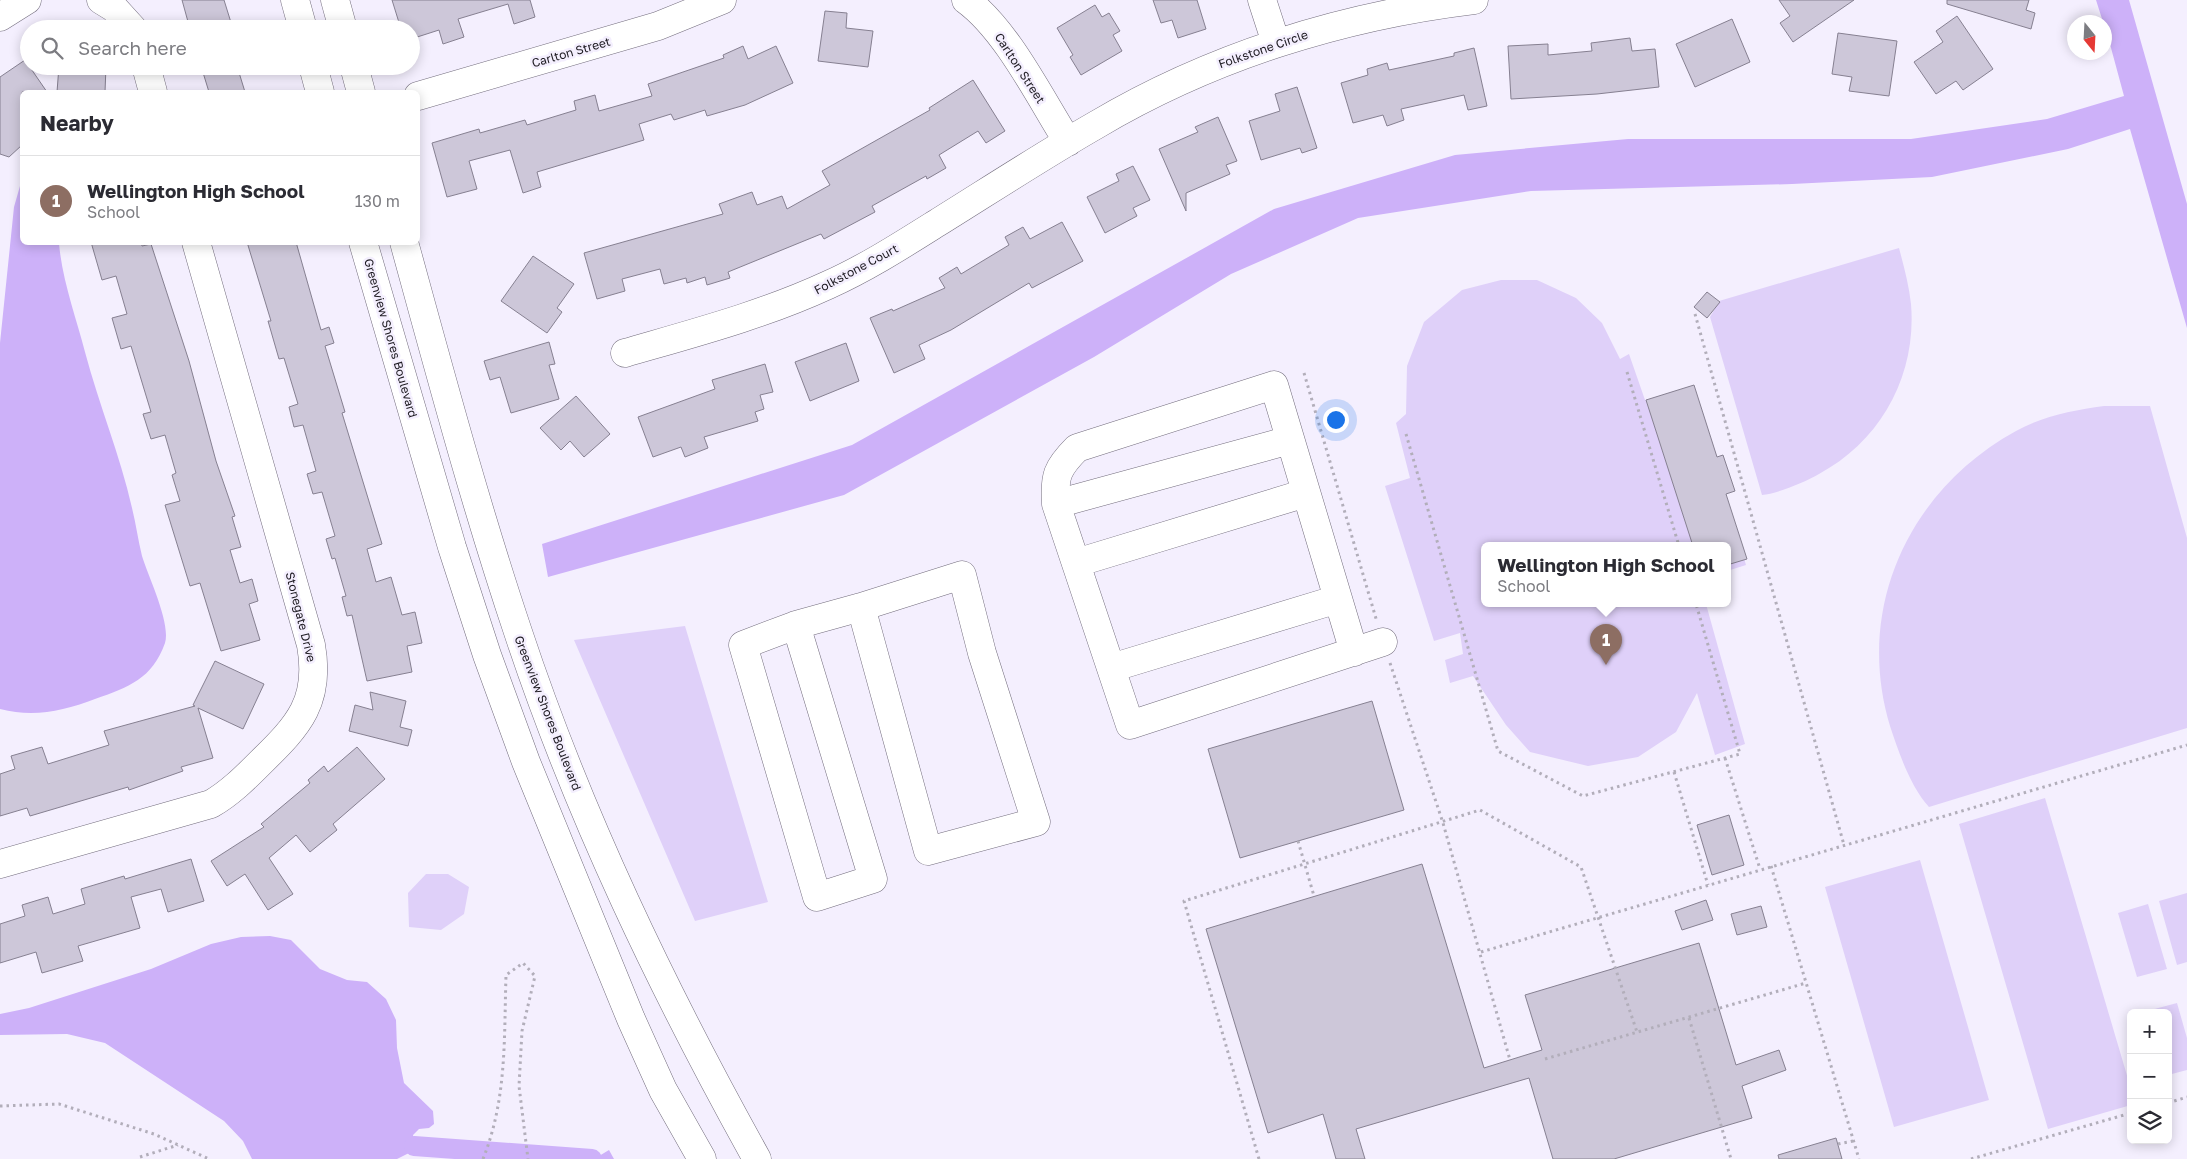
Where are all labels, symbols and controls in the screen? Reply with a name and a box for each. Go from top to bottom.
north arrow [2067,15,2112,60]
search box [20,20,420,75]
street label: Folkstone Circle [1216,27,1310,71]
street label: Carlton Street [992,30,1048,106]
icon: search [38,34,66,62]
street label: Carlton Street [530,34,612,70]
text: Search here [78,36,187,59]
text: Nearby [40,110,114,136]
text: Wellington High School [87,179,305,202]
text: 1 [52,191,60,211]
text: 130 m [355,191,400,211]
text: School [87,202,140,222]
street label: Folkstone Court [811,240,901,297]
street label: Greenview Shores Boulevard [361,257,421,419]
your location [1323,407,1349,433]
popup [1481,542,1731,607]
text: Wellington High School [1497,553,1715,576]
street label: Stonegate Drive [283,570,319,664]
text: School [1497,576,1550,596]
pin: 1 [1590,624,1622,665]
street label: Greenview Shores Boulevard [511,633,585,793]
map controls [2127,1009,2172,1144]
button: + [2127,1009,2172,1054]
button: − [2127,1054,2172,1099]
button: layers [2127,1099,2172,1144]

